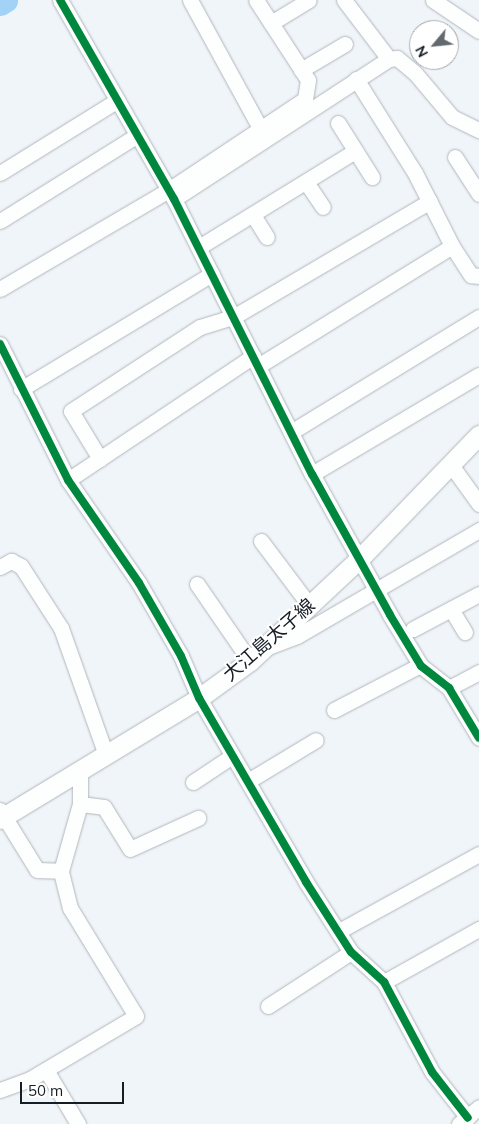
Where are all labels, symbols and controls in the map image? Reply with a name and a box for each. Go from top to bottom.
north arrow [409,20,459,70]
text: N [411,43,432,60]
street label: 大江島太子線 [219,594,319,686]
scale bar [22,1072,126,1104]
text: 50 m [28,1081,63,1100]

